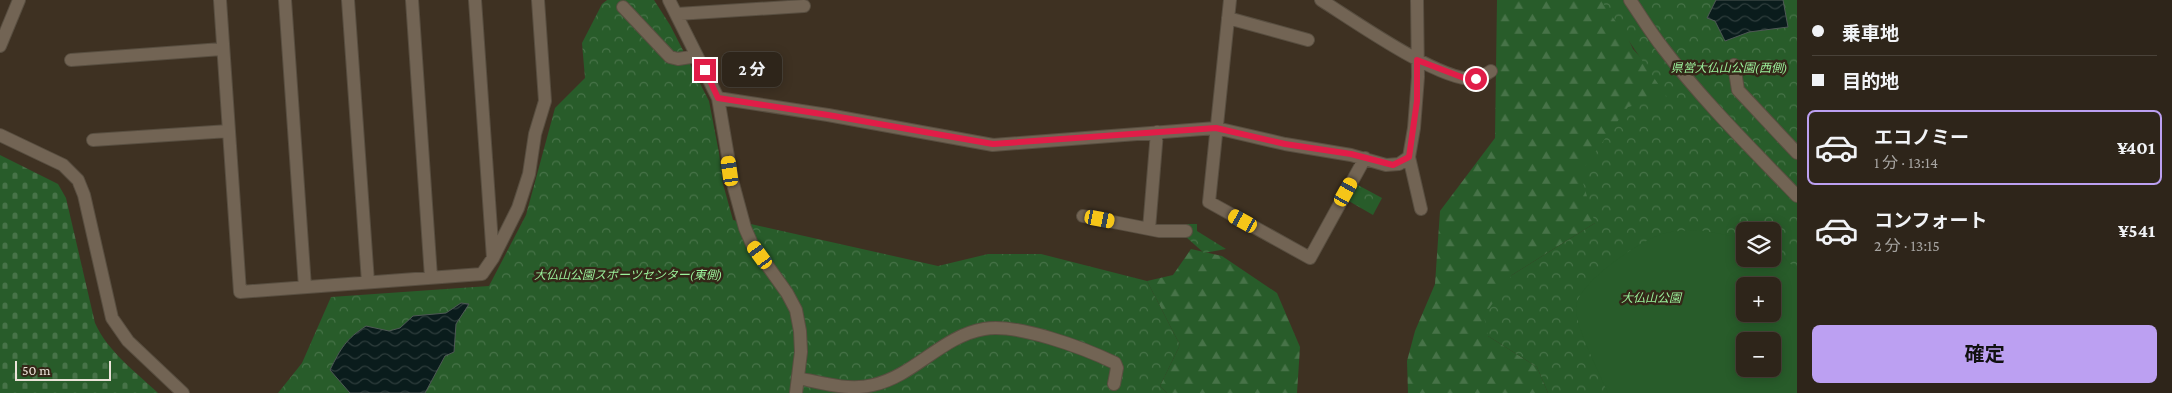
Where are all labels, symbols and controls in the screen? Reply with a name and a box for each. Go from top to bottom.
text: 乗車地 [1842,23,1899,44]
callout: 2 分 [722,52,782,88]
route end [694,59,716,81]
text: 2 分 [738,61,766,78]
park label: 県営大仏山公園(西側) [1671,61,1787,75]
route start [1465,68,1487,90]
text: 目的地 [1842,71,1899,92]
icon: car [1814,125,1859,170]
text: エコノミー [1874,127,1969,148]
text: ¥401 [2117,137,2155,158]
text: 1 分 · 13:14 [1874,154,1938,171]
car [720,155,739,187]
car [1332,175,1359,209]
car [1226,207,1259,235]
icon: car [1814,208,1859,253]
car [1083,209,1116,229]
text: コンフォート [1874,210,1987,231]
text: ¥541 [2118,220,2155,241]
map controls [1736,222,1781,377]
button: layers [1736,222,1781,267]
text: 2 分 · 13:15 [1874,237,1940,254]
car [745,238,774,272]
park label: 大仏山公園スポーツセンター(東側) [534,268,722,282]
button: + [1736,277,1781,322]
park label: 大仏山公園 [1621,291,1683,305]
button: 確定 [1812,325,2157,383]
button: − [1736,332,1781,377]
scale bar [15,358,111,381]
text: 50 m [22,362,50,378]

